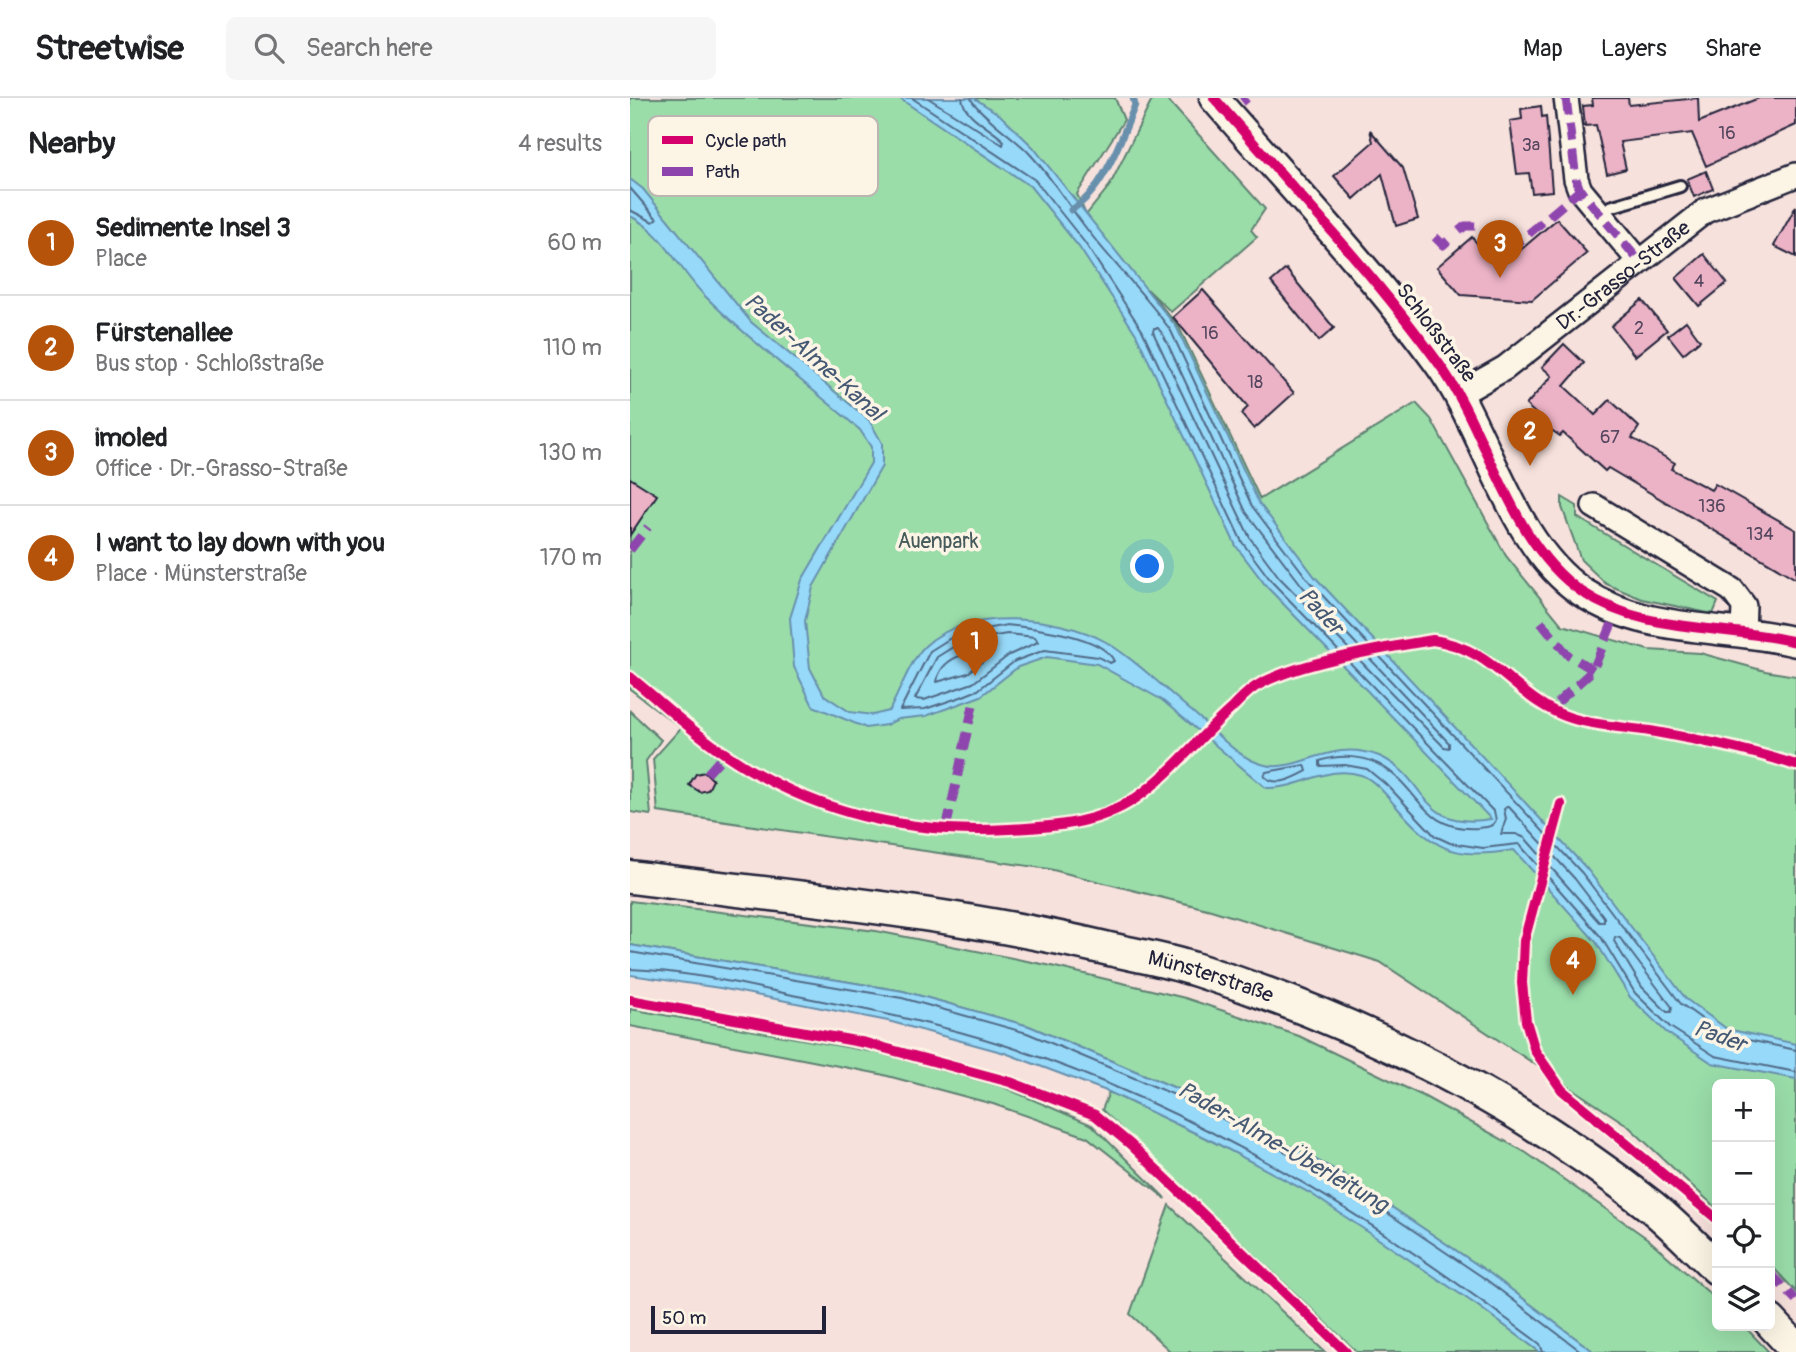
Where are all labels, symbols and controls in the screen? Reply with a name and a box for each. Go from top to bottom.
search box [226,17,716,80]
text: Streetwise [35,28,184,69]
icon: search [250,29,288,67]
text: Search here [306,32,433,64]
text: Map [1523,34,1563,63]
text: Layers [1601,34,1667,63]
text: Share [1705,34,1761,63]
legend [648,116,878,196]
house number: 16 [1718,122,1736,145]
text: Nearby [28,125,115,162]
text: 4 results [518,129,602,158]
text: Cycle path [705,129,786,153]
house number: 3a [1522,134,1540,157]
text: Path [705,160,740,184]
text: Sedimente Insel 3 [95,212,291,244]
street label: Dr.-Grasso-Straße [1551,214,1696,336]
pin: 3 [1477,220,1523,278]
text: 1 [47,228,56,257]
text: 60 m [547,228,602,257]
text: Place [95,244,147,273]
house number: 4 [1694,270,1705,293]
street label: Schloßstraße [1390,278,1482,389]
water label: Pader-Alme-Kanal [738,287,892,429]
text: Fürstenallee [95,317,233,349]
house number: 2 [1634,317,1644,340]
house number: 16 [1201,322,1219,345]
text: 2 [45,333,57,362]
text: 110 m [543,333,602,362]
text: Bus stop · Schloßstraße [95,349,324,378]
house number: 18 [1247,371,1263,394]
pin: 2 [1507,408,1553,466]
text: imoled [95,422,168,454]
house number: 67 [1600,426,1620,449]
text: 3 [45,438,57,467]
text: 130 m [539,438,602,467]
text: Office · Dr.-Grasso-Straße [95,454,348,483]
house number: 136 [1698,495,1726,518]
house number: 134 [1746,523,1774,546]
text: I want to lay down with you [95,527,385,559]
park label: Auenpark [897,528,979,555]
text: 4 [44,543,58,572]
text: 170 m [540,543,602,572]
your location [1130,549,1164,583]
text: Place · Münsterstraße [95,559,307,588]
water label: Pader [1292,582,1352,642]
pin: 1 [952,618,998,676]
pin: 4 [1550,937,1596,995]
street label: Münsterstraße [1145,944,1278,1009]
water label: Pader [1690,1013,1753,1060]
water label: Pader-Alme-Überleitung [1173,1075,1395,1220]
map controls [1712,1079,1775,1331]
button: + [1712,1079,1775,1142]
button: − [1712,1142,1775,1205]
button: locate [1712,1205,1775,1268]
button: layers [1712,1268,1775,1331]
scale bar [651,1303,826,1335]
text: 50 m [662,1306,706,1330]

